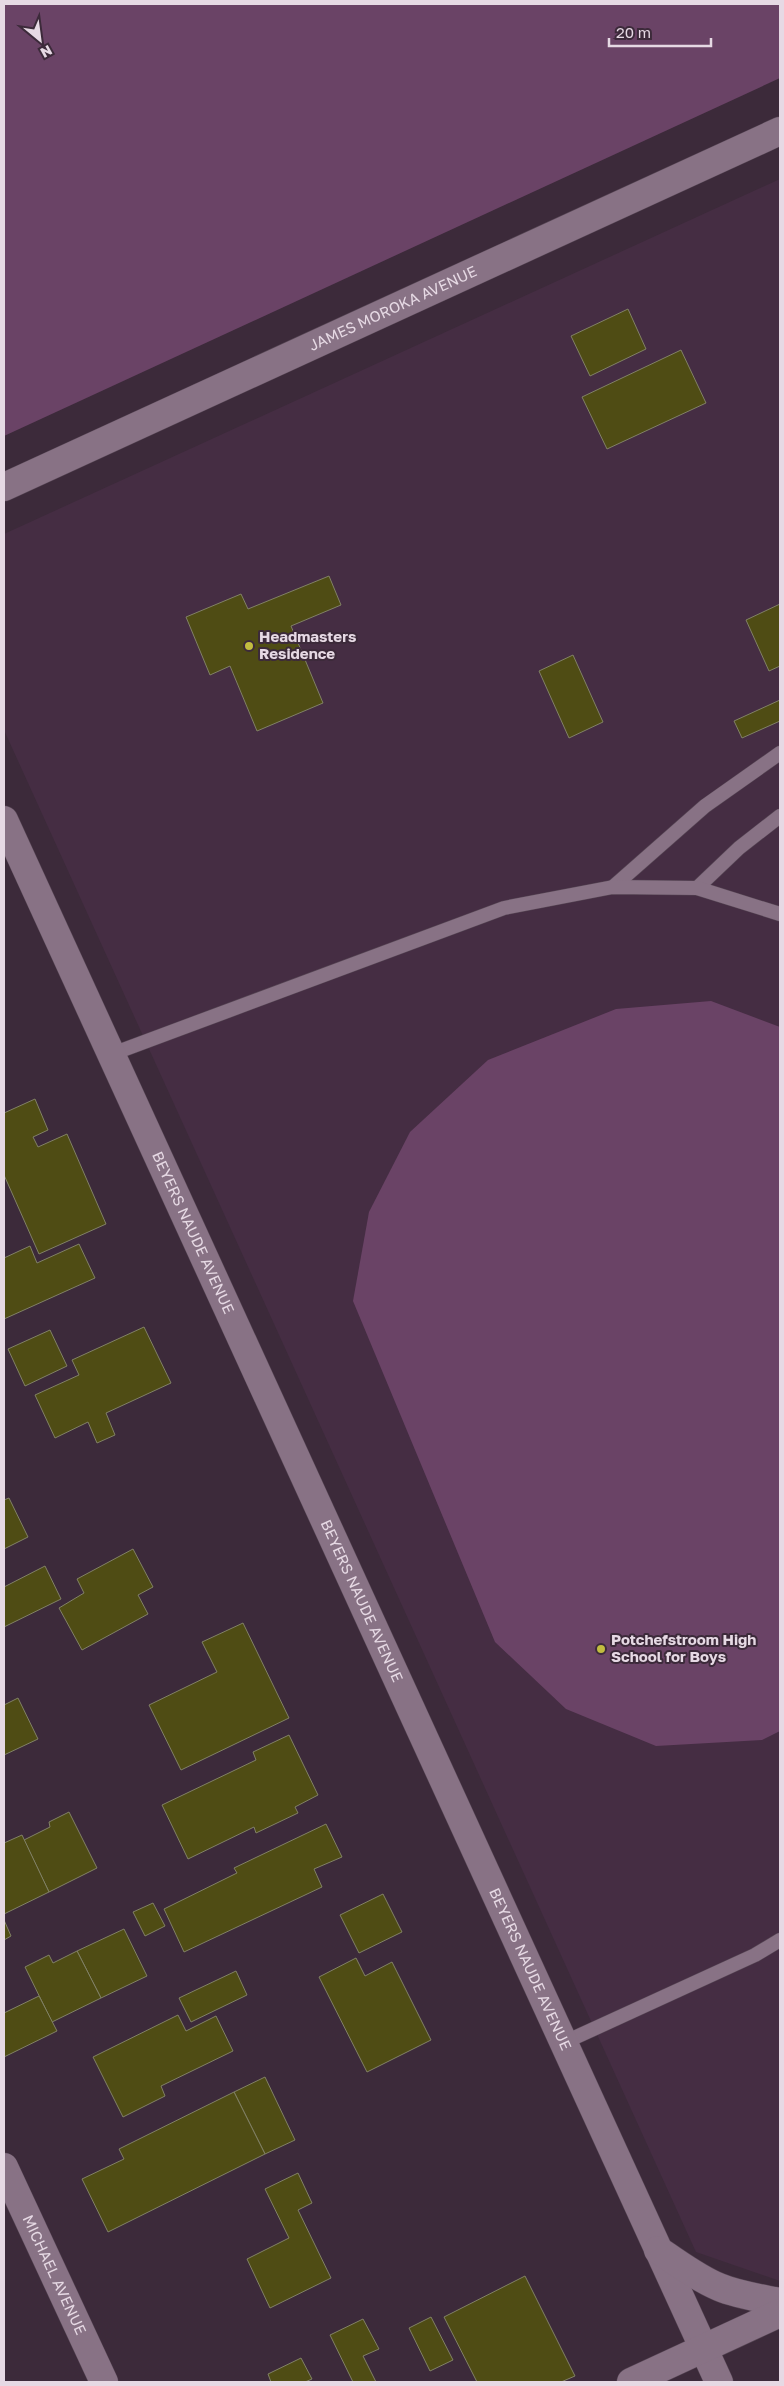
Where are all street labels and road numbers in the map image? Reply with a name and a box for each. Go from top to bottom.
street label: JAMES MOROKA AVENUE [306,261,479,354]
street label: BEYERS NAUDE AVENUE [149,1148,239,1316]
street label: BEYERS NAUDE AVENUE [318,1517,407,1685]
street label: BEYERS NAUDE AVENUE [486,1885,576,2053]
street label: MICHAEL AVENUE [19,2212,91,2337]

